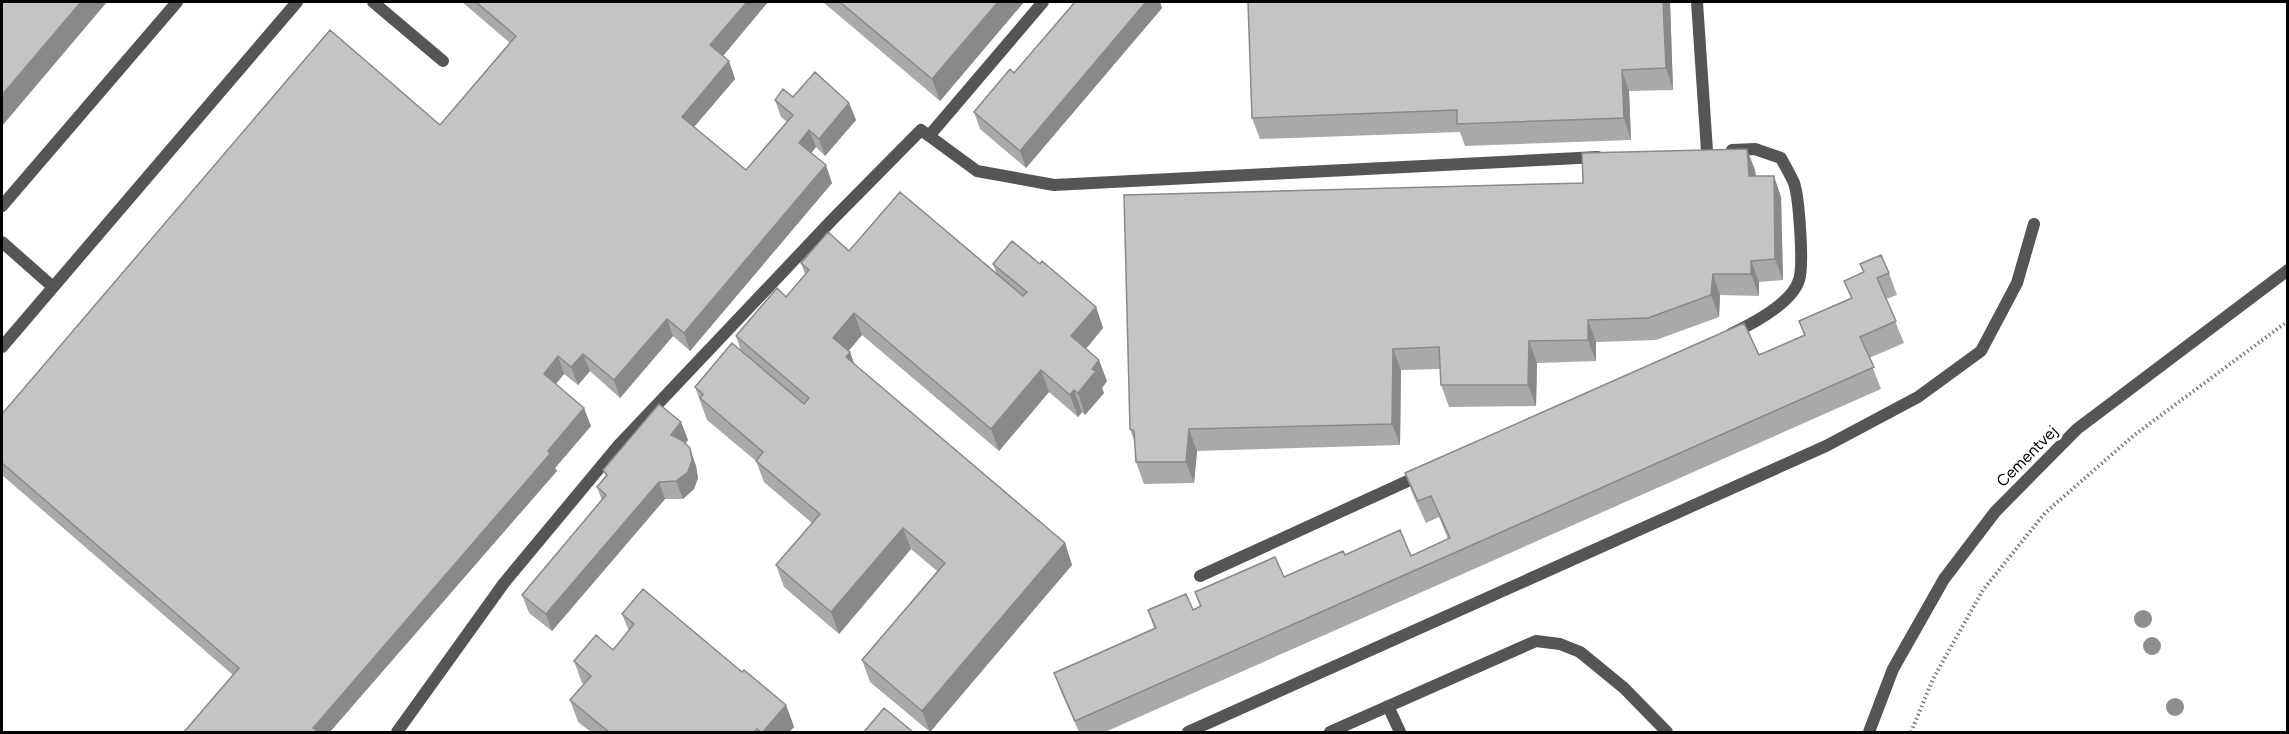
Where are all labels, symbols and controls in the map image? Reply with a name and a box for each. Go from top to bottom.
street label: Cementvej [1992,421,2062,491]

